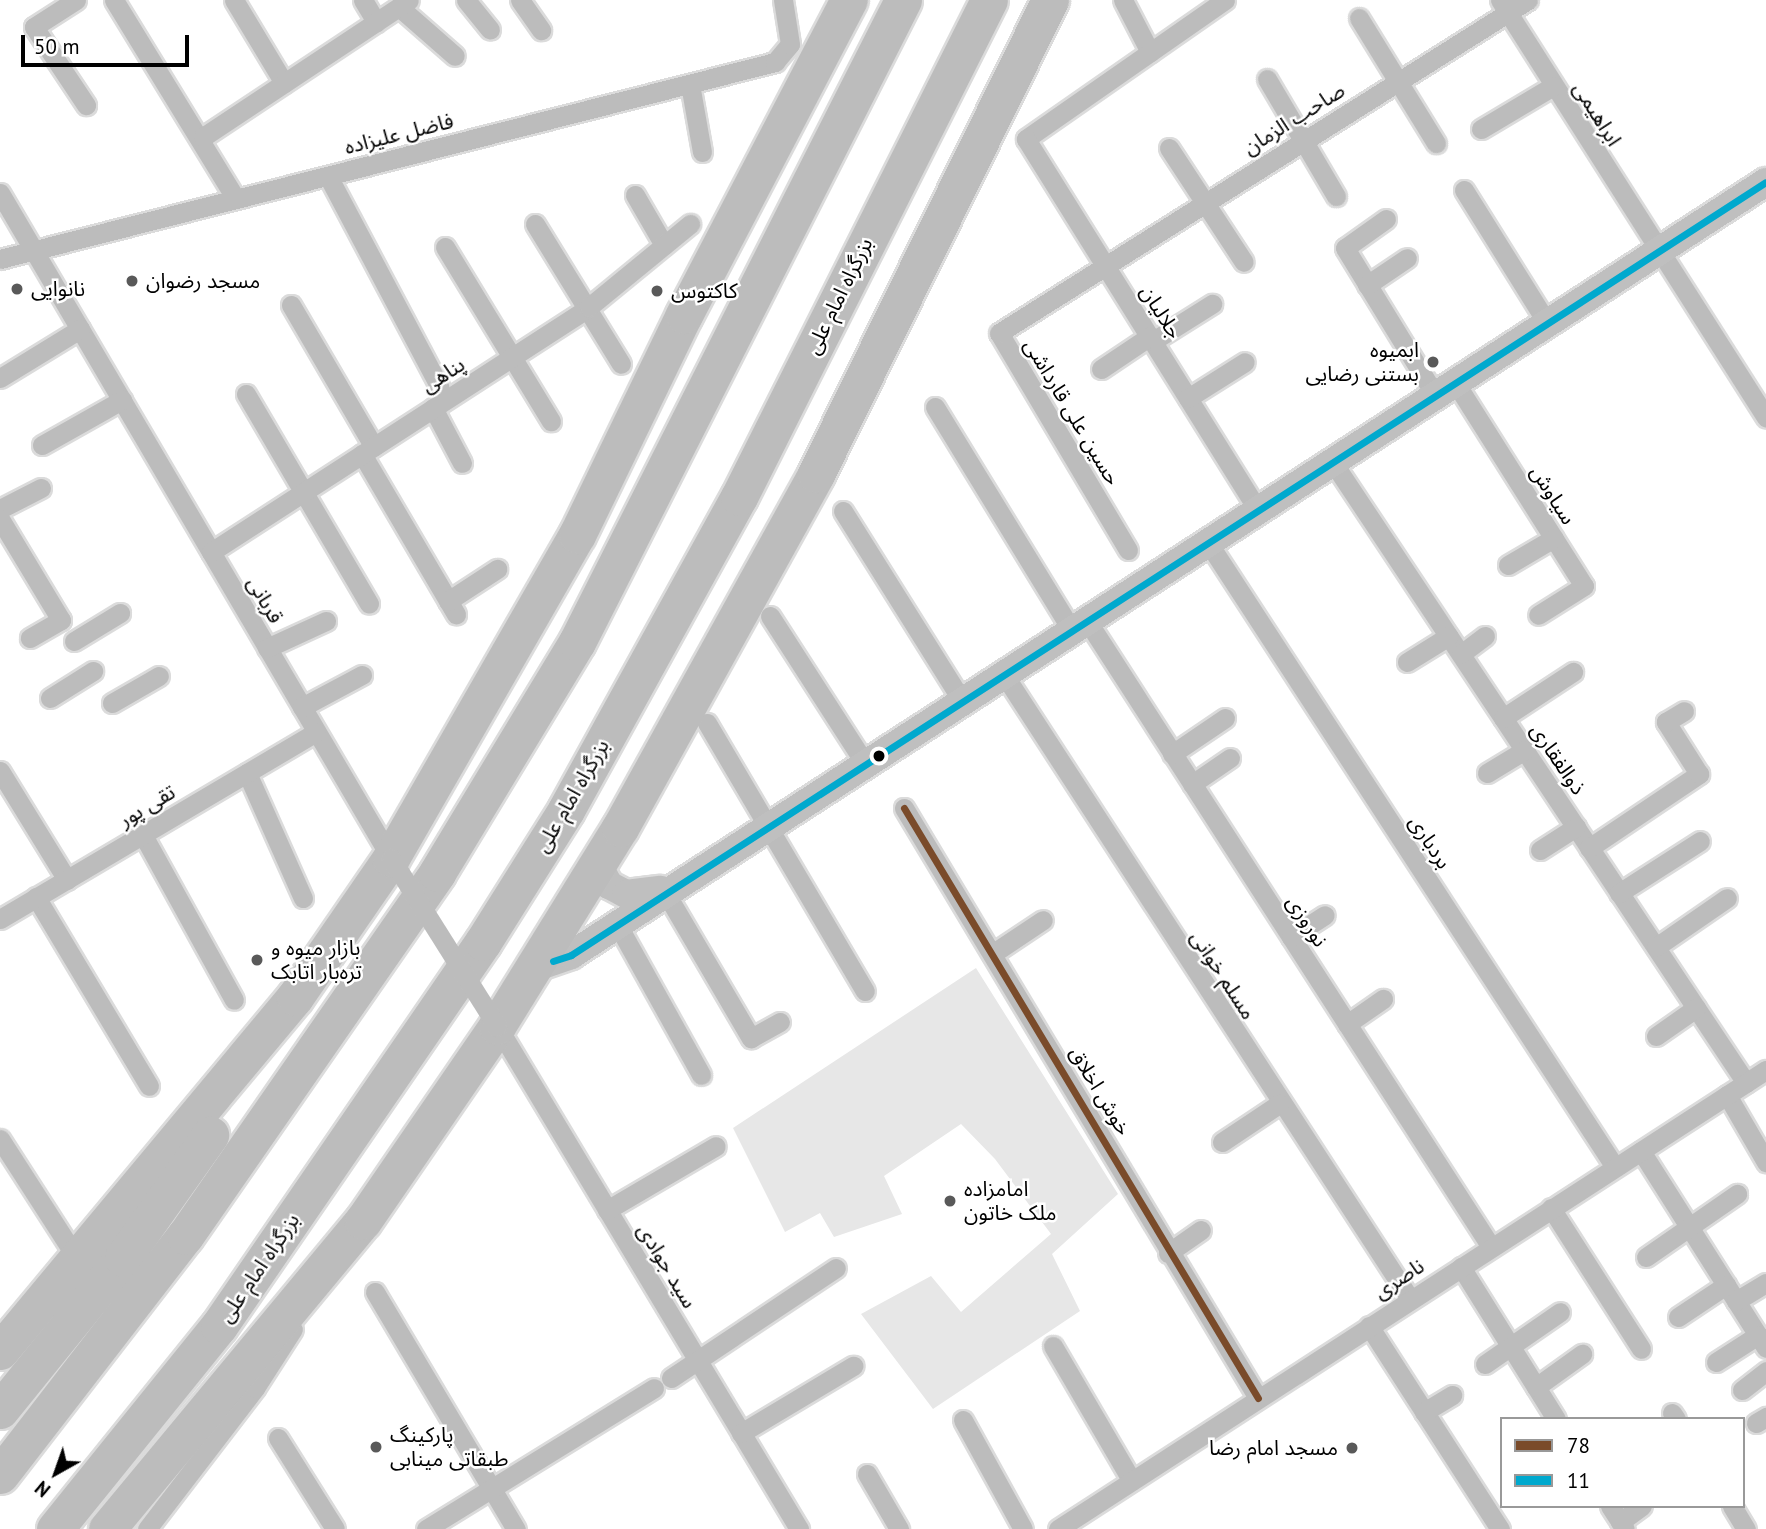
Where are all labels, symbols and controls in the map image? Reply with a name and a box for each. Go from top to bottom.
scale bar [24,21,192,65]
text: 50 m [34,33,80,60]
street label: ابراهیمی [1568,77,1626,151]
street label: صاحب الزمان [1238,78,1350,160]
street label: فاضل علیزاده [342,108,456,160]
street label: بزرگراه امام علی [800,234,878,358]
place label: مسجد رضوان [146,268,260,294]
marker: مسجد رضوان [124,273,140,289]
place label: نانوایی [31,276,85,302]
place label: کاکتوس [671,278,738,304]
street label: جلالیان [1135,280,1187,344]
marker: نانوایی [9,281,25,297]
marker: کاکتوس [649,283,665,299]
street label: حسین علی قارداشی [1018,334,1126,490]
place label: ابمیوه بستنی رضایی [1306,337,1419,387]
street label: پناهی [416,352,470,398]
marker: ابمیوه بستنی رضایی [1425,354,1441,370]
street label: سیاوش [1525,461,1581,529]
street label: قربانی [242,572,288,628]
street label: ذوالفقاری [1525,719,1591,799]
street label: بزرگراه امام علی [529,735,615,857]
unlabelled marker [872,749,886,763]
street label: تقی پور [114,779,180,833]
street label: بردباری [1403,810,1457,874]
street label: نوروزی [1281,891,1333,951]
street label: مسلم خوانی [1185,926,1261,1024]
place label: بازار میوه و تره‌بار اتابک [271,935,362,985]
marker: بازار میوه و تره‌بار اتابک [249,952,265,968]
street label: خوش اخلاق [1064,1042,1136,1140]
place label: امامزاده ملک خاتون [964,1176,1056,1226]
marker: امامزاده ملک خاتون [942,1193,958,1209]
street label: بزرگراه امام علی [213,1208,305,1328]
street label: سید جوادی [632,1219,702,1313]
street label: ناصری [1369,1253,1429,1305]
legend [1500,1417,1745,1508]
place label: پارکینگ طبقاتی مینابی [390,1422,509,1472]
text: 78 [1567,1432,1590,1459]
place label: مسجد امام رضا [1209,1435,1338,1461]
north arrow [21,1438,91,1508]
marker: پارکینگ طبقاتی مینابی [368,1439,384,1455]
marker: مسجد امام رضا [1344,1440,1360,1456]
text: 11 [1567,1467,1590,1494]
text: N [30,1476,55,1502]

